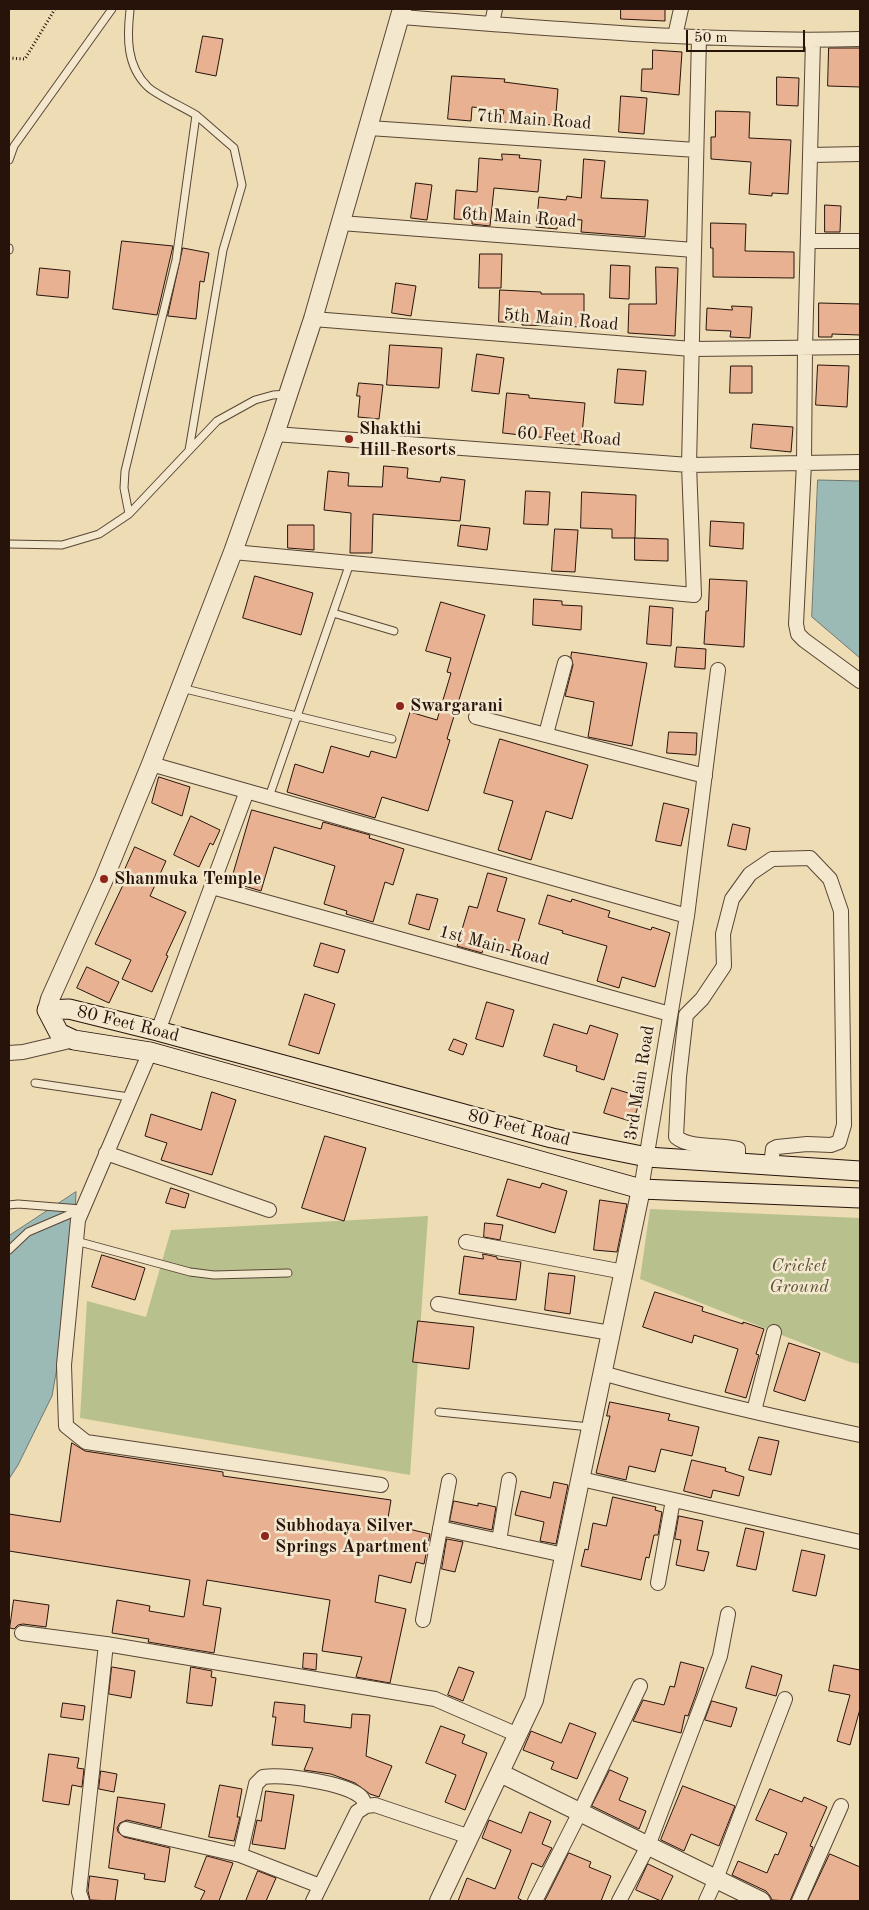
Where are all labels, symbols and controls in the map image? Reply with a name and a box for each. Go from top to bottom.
scale bar [689,20,808,52]
text: 50 m [694,31,728,46]
street label: 7th Main Road [476,105,592,135]
street label: 6th Main Road [461,203,577,233]
street label: 5th Main Road [503,304,619,336]
place label: Shakthi Hill Resorts [359,418,456,460]
street label: 60 Feet Road [516,423,622,451]
marker: Shakthi Hill Resorts [343,433,355,445]
place label: Swargarani [410,695,503,717]
marker: Swargarani [394,700,406,712]
place label: Shanmuka Temple [114,868,261,890]
marker: Shanmuka Temple [98,873,110,885]
street label: 1st Main Road [436,921,552,971]
street label: 80 Feet Road [75,1001,181,1047]
street label: 3rd Main Road [620,1024,660,1142]
street label: 80 Feet Road [466,1105,572,1151]
park label: Cricket Ground [769,1255,829,1298]
place label: Subhodaya Silver Springs Apartment [275,1515,428,1558]
marker: Subhodaya Silver Springs Apartment [259,1530,271,1542]

